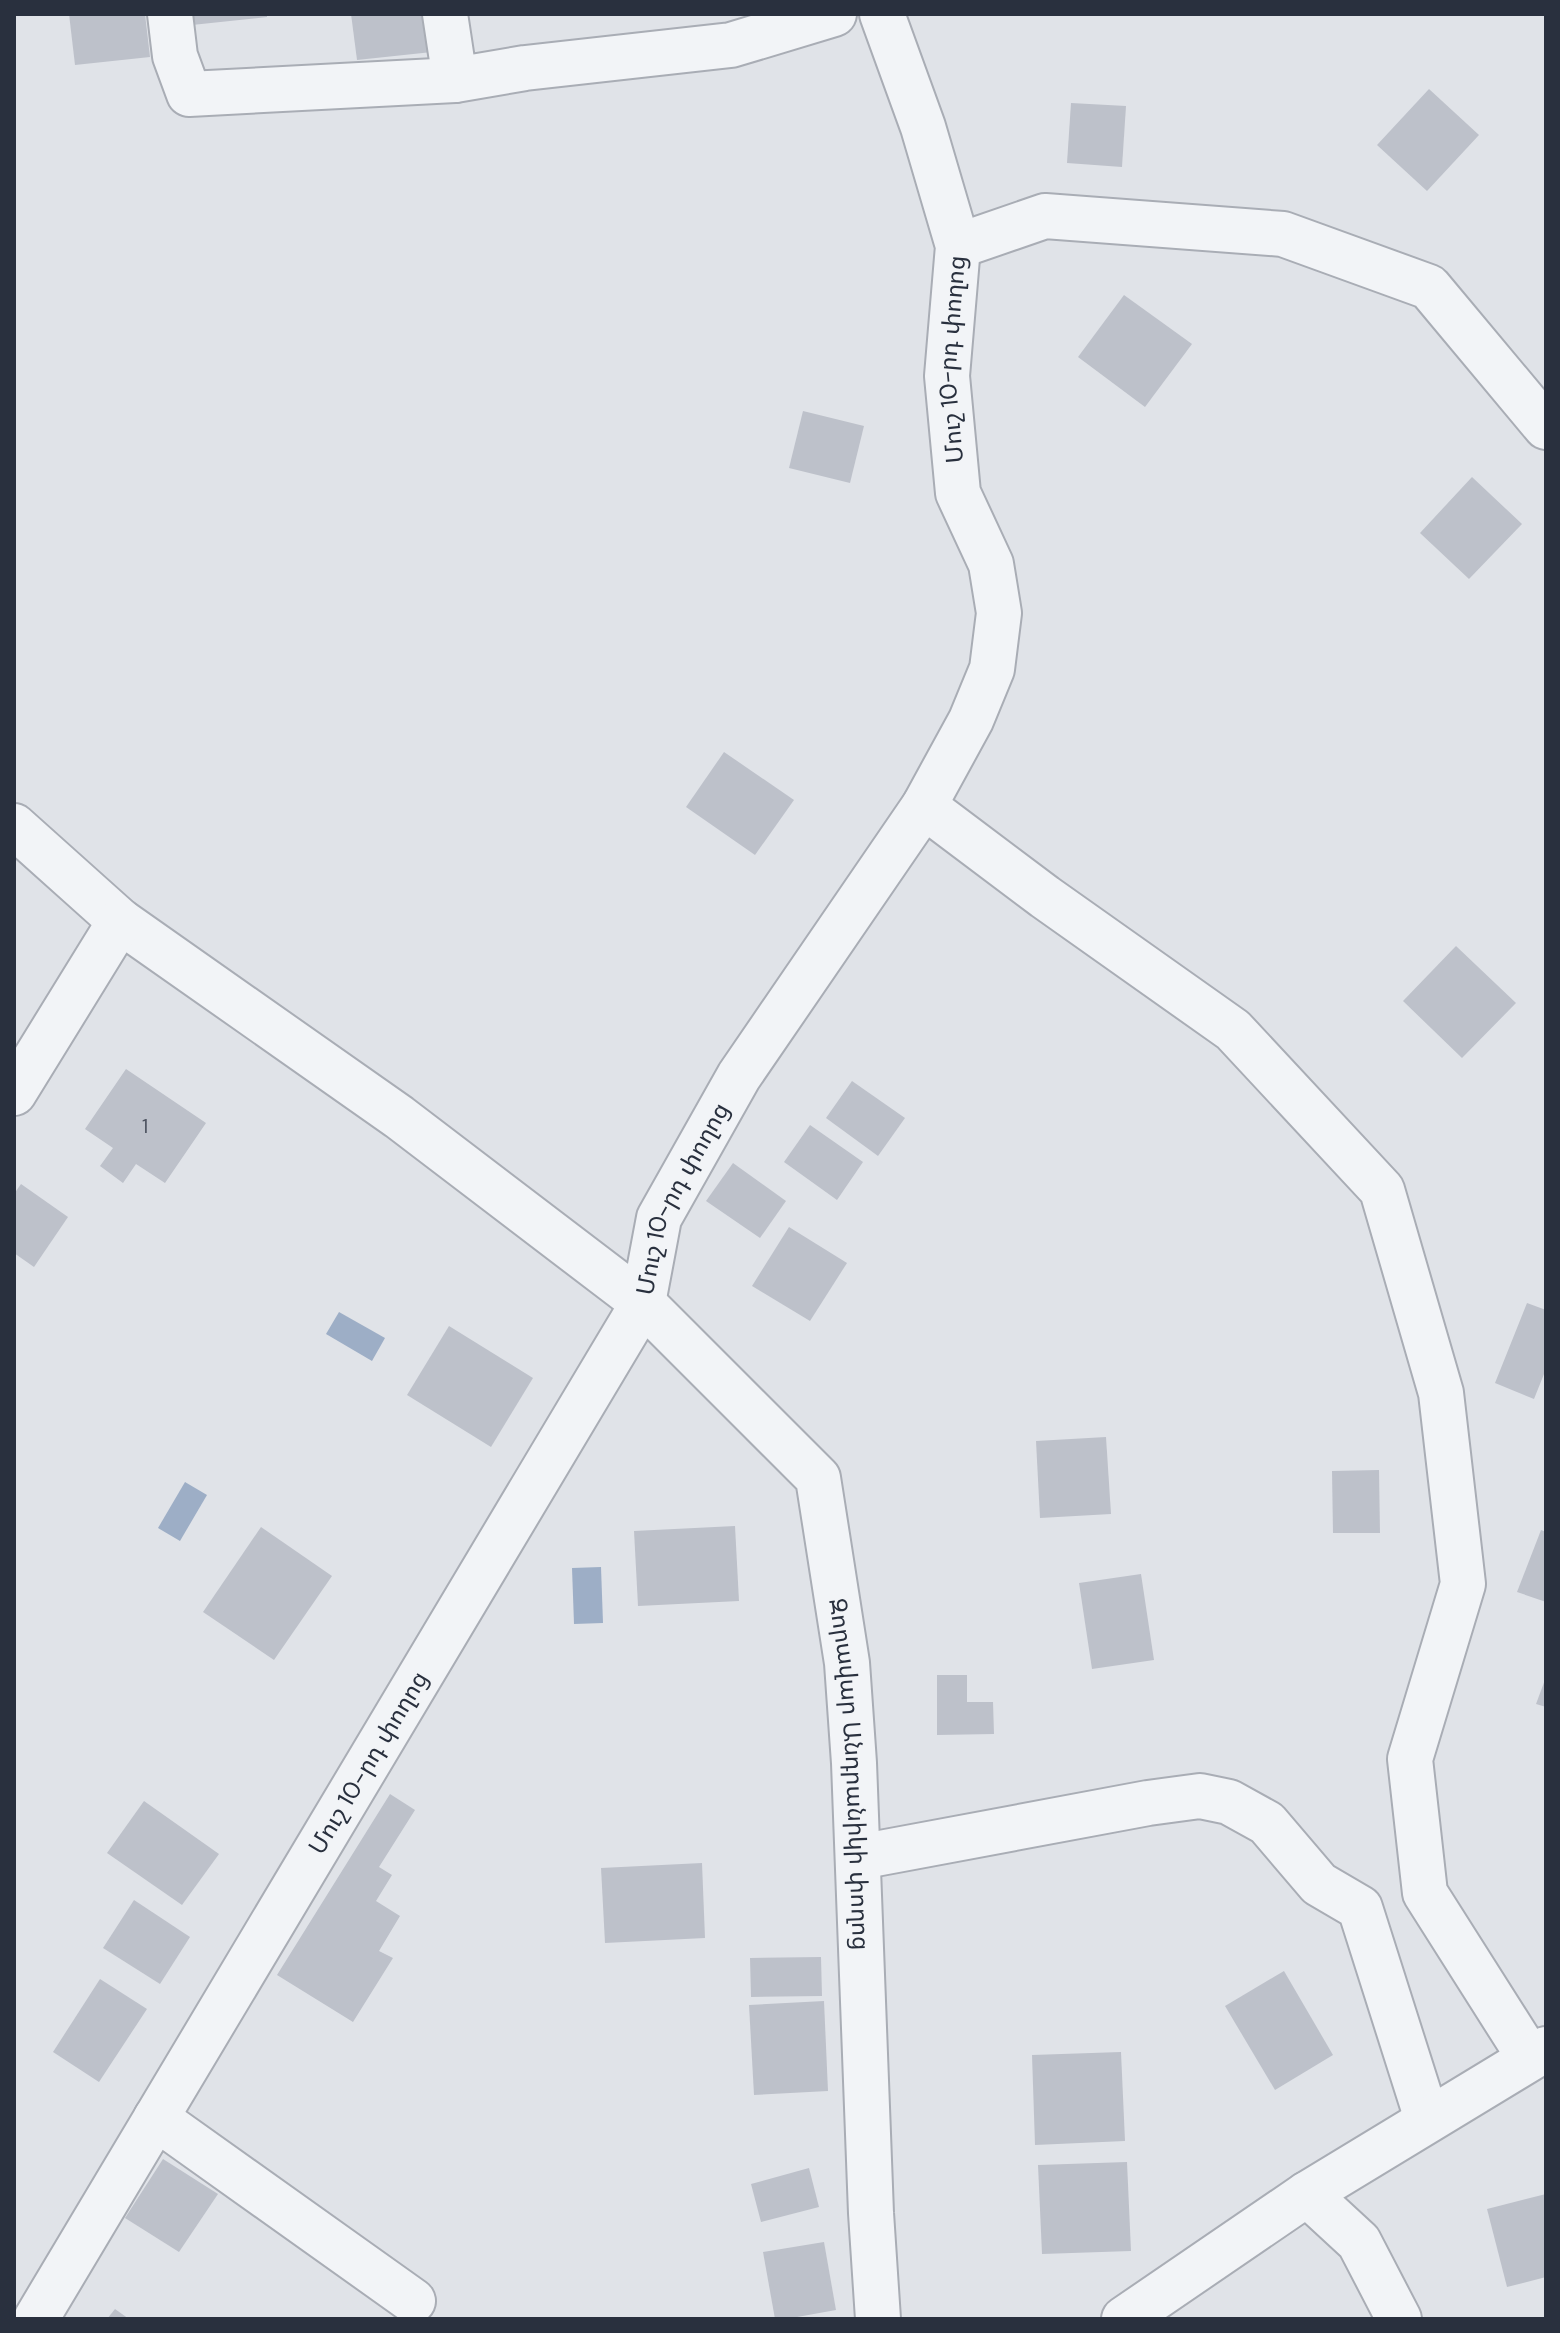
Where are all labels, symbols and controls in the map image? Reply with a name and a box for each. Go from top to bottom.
street label: Մուշ 10-րդ փողոց [931,254,972,465]
street label: Մուշ 10-րդ փողոց [629,1097,736,1298]
house number: 1 [142,1113,148,1139]
street label: Զորավար Անդրանիկի փողոց [822,1596,877,1951]
street label: Մուշ 10-րդ փողոց [301,1665,435,1860]

